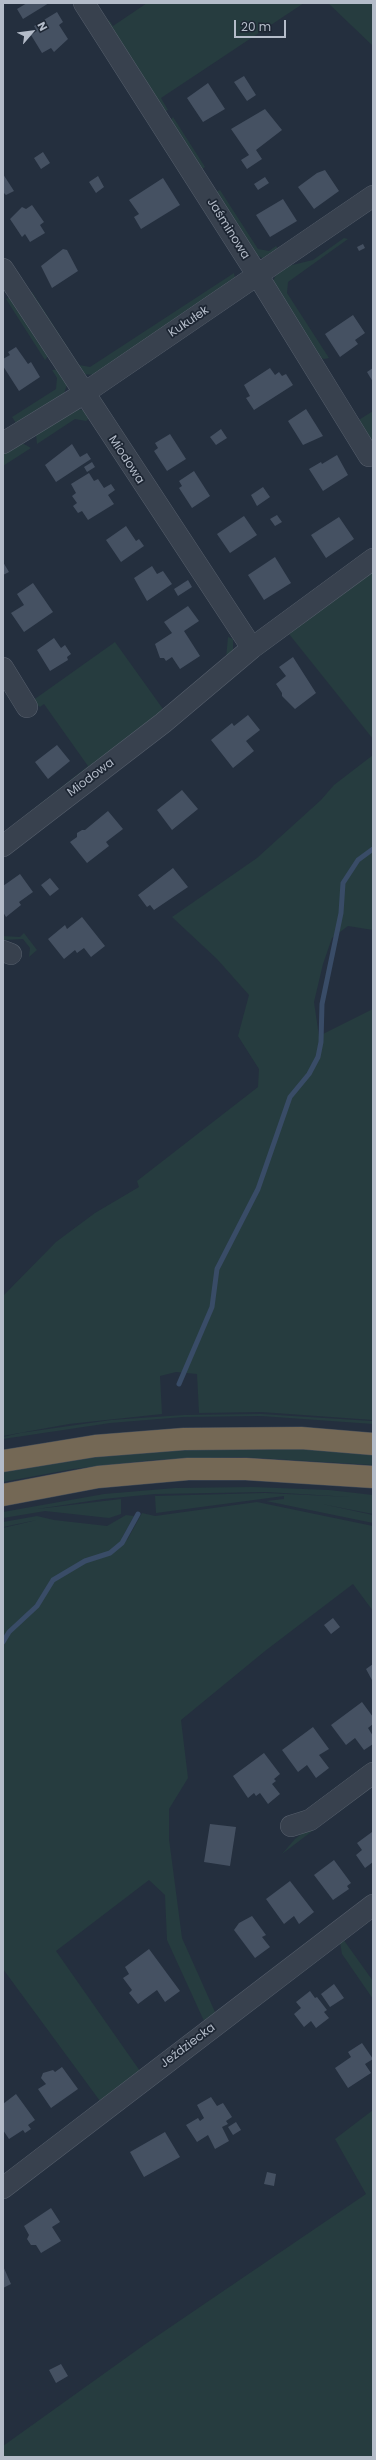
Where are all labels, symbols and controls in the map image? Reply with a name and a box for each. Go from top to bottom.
north arrow [12,12,52,52]
scale bar [236,12,288,38]
text: 20 m [241,18,271,35]
text: N [34,19,52,34]
street label: Jaśminowa [204,196,252,262]
street label: Kukułek [166,303,212,341]
street label: Miodowa [105,433,147,487]
street label: Miodowa [65,756,117,800]
street label: Jeździecka [158,2021,218,2071]

